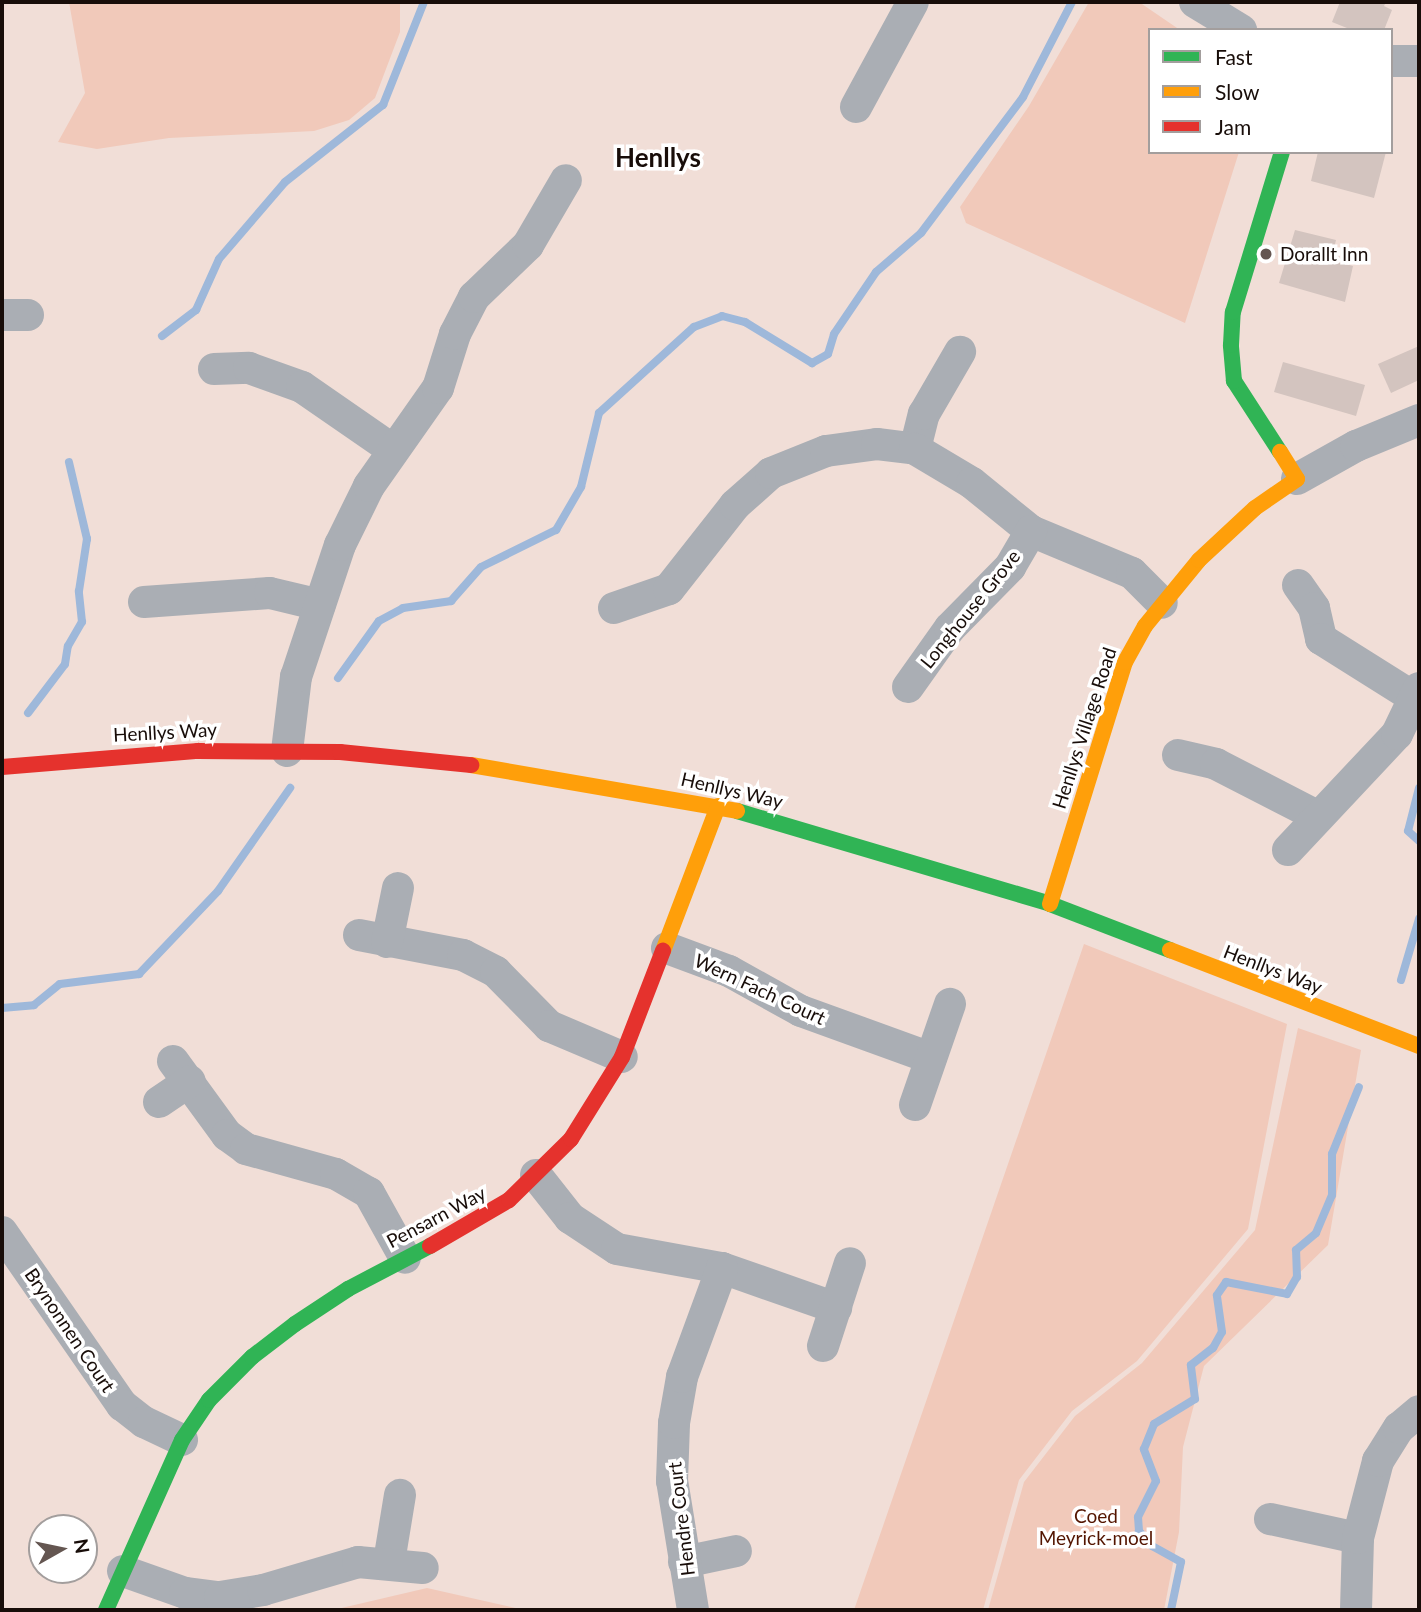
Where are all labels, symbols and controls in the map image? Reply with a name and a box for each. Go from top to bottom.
legend [1148,28,1393,154]
text: Fast [1215,44,1252,69]
text: Slow [1215,79,1259,104]
text: Jam [1215,114,1251,139]
district label: Henllys [615,142,701,174]
place label: Dorallt Inn [1280,243,1368,265]
marker: Dorallt Inn [1258,246,1274,262]
street label: Longhouse Grove [915,545,1025,673]
street label: Henllys Village Road [1047,644,1121,812]
street label: Henllys Way [112,718,218,746]
street label: Henllys Way [679,767,785,813]
street label: Henllys Way [1220,940,1326,998]
street label: Wern Fach Court [691,949,829,1029]
street label: Pensarn Way [382,1181,490,1253]
street label: Brynonnen Court [20,1264,120,1396]
street label: Hendre Court [663,1461,699,1577]
park label: Coed Meyrick-moel [1039,1505,1153,1549]
north arrow [28,1514,98,1584]
text: N [70,1537,95,1555]

